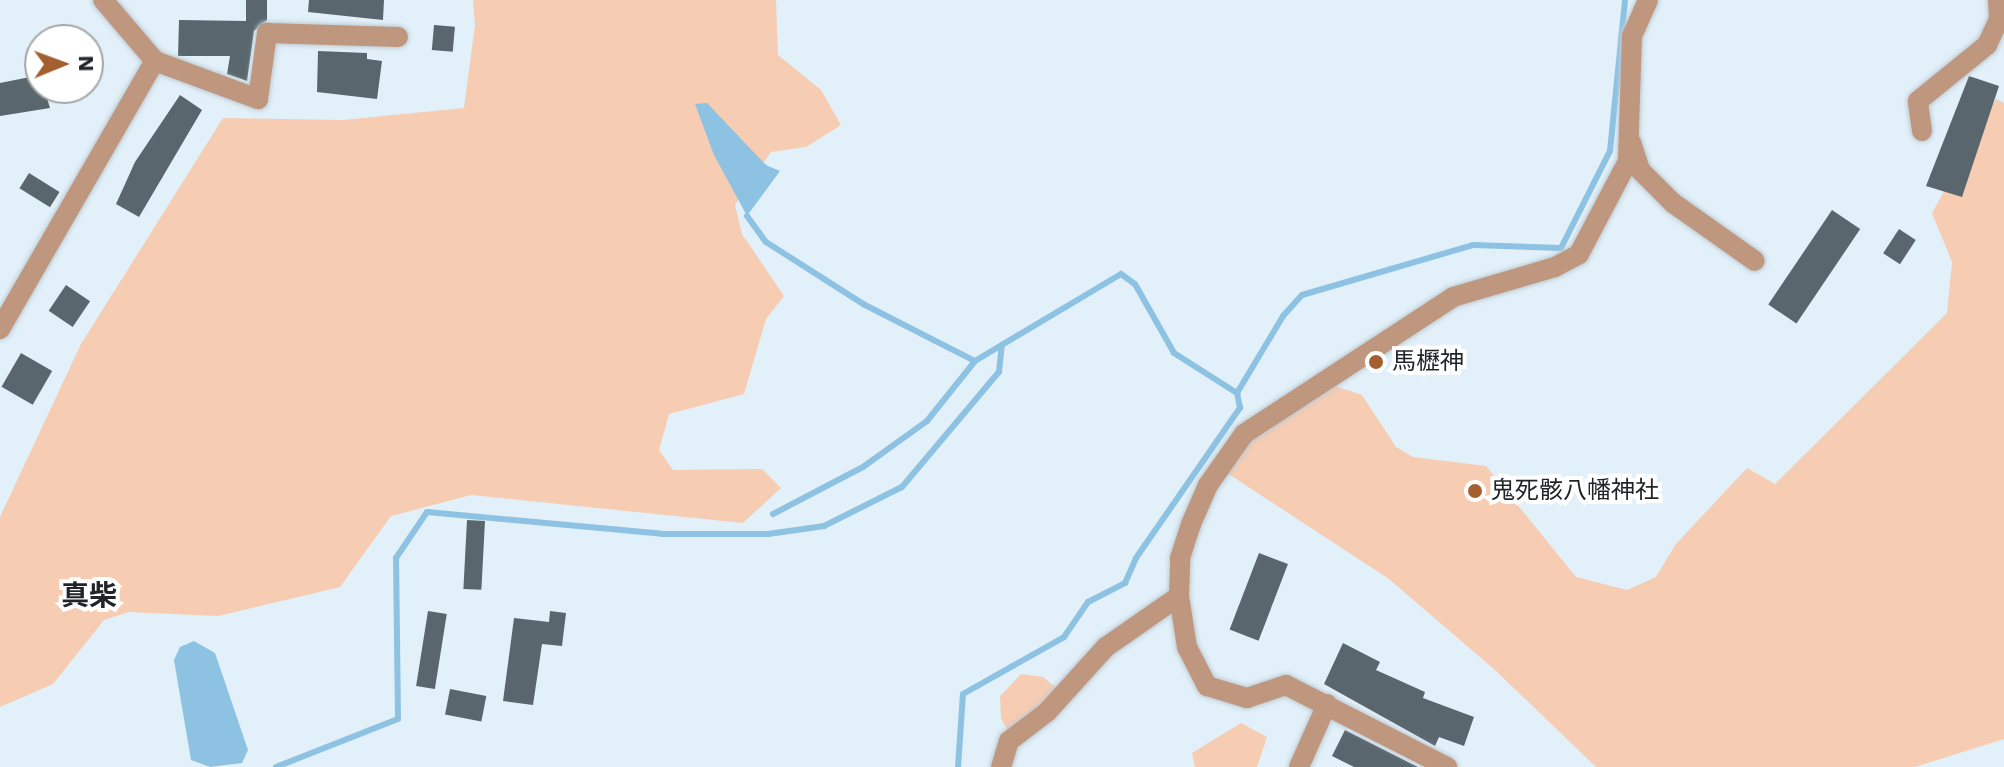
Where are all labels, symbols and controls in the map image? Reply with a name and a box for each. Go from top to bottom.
north arrow [24,24,104,104]
text: N [74,55,99,72]
place label: 馬櫪神 [1392,348,1464,376]
marker: 馬櫪神 [1367,353,1385,371]
place label: 鬼死骸八幡神社 [1491,477,1659,505]
marker: 鬼死骸八幡神社 [1466,482,1484,500]
district label: 真柴 [61,579,117,613]

